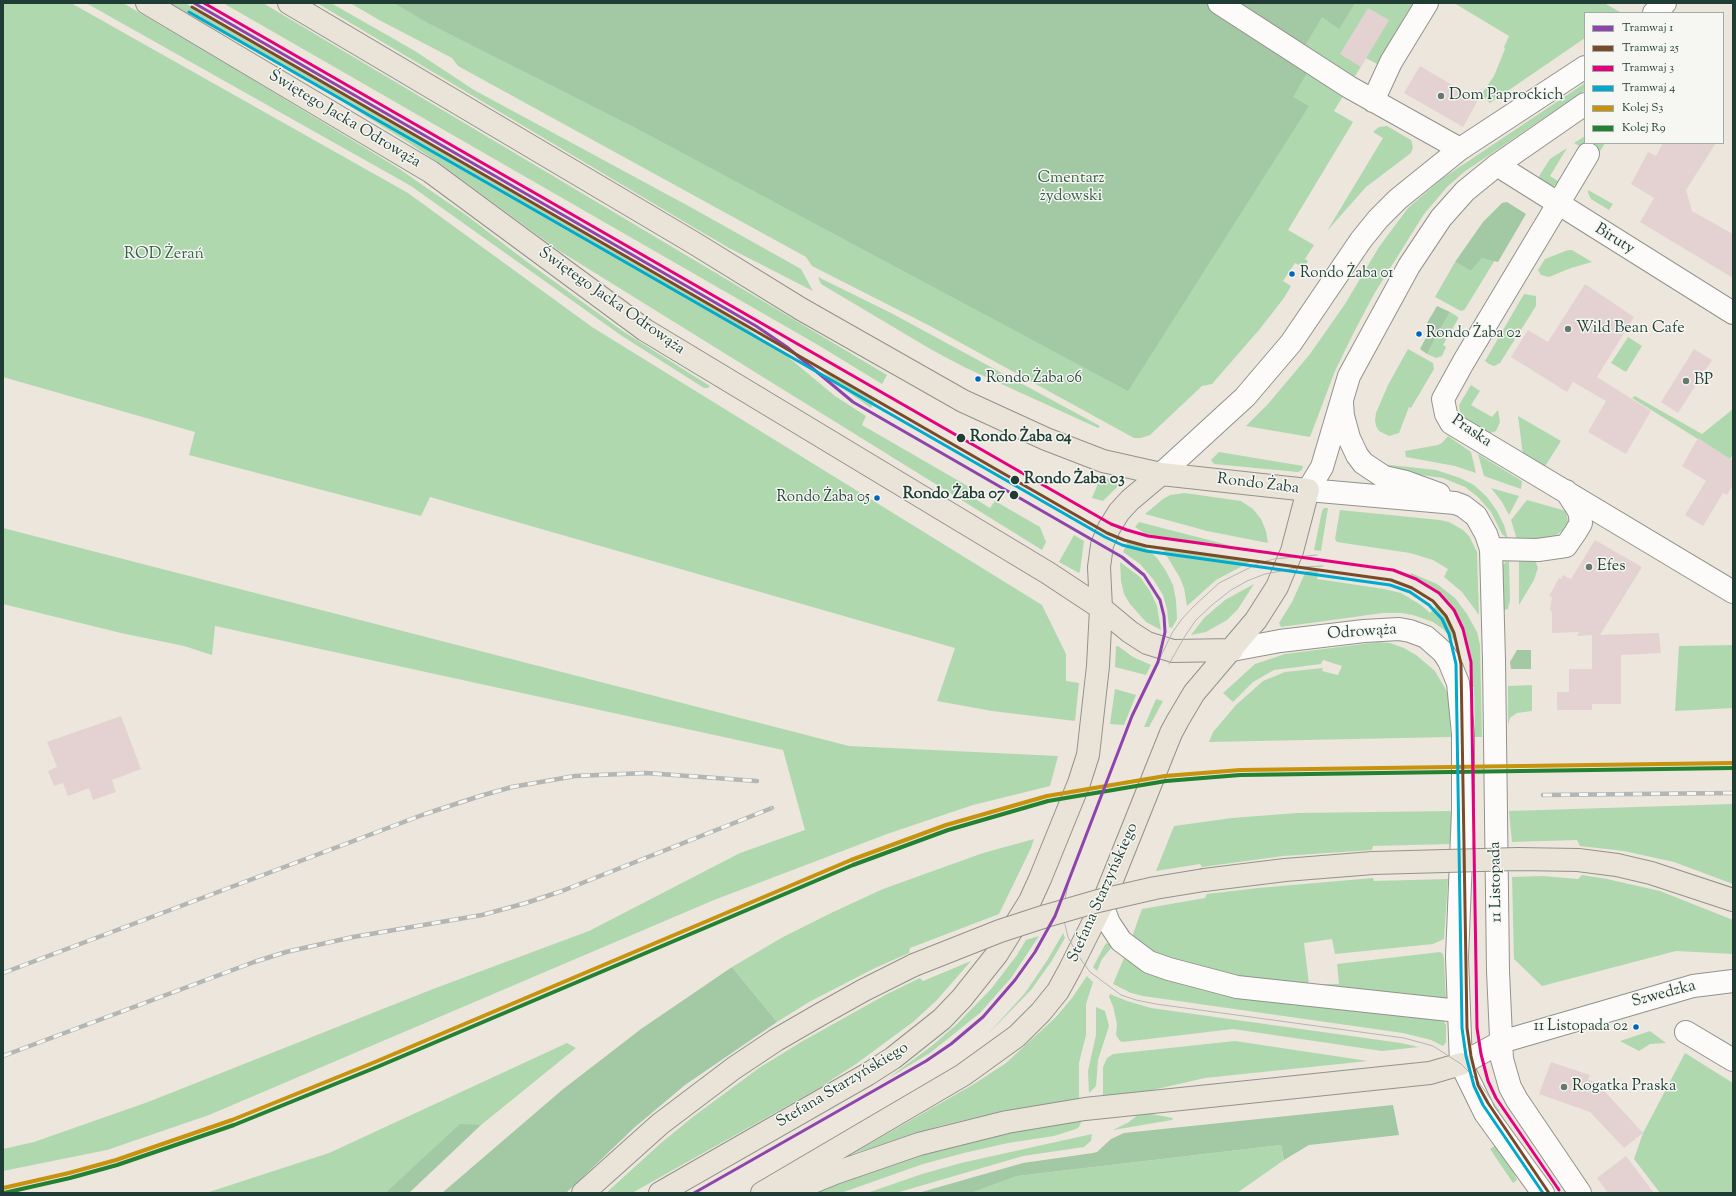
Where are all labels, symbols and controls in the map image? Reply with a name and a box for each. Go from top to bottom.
legend [1584,12,1724,144]
text: Tramwaj 1 [1622,19,1673,37]
text: Tramwaj 25 [1622,39,1679,57]
text: Tramwaj 3 [1622,59,1674,77]
street label: Świętego Jacka Odrowąża [264,67,424,173]
text: Tramwaj 4 [1622,79,1675,97]
place label: Dom Paprockich [1449,86,1564,106]
marker: Dom Paprockich [1436,91,1446,101]
text: Kolej S3 [1622,99,1663,117]
text: Kolej R9 [1622,119,1666,137]
park label: Cmentarz żydowski [1037,169,1105,207]
street label: Biruty [1591,220,1637,260]
street label: Świętego Jacka Odrowąża [534,244,688,360]
park label: ROD Żerań [124,245,204,265]
place label: Rondo Żaba 01 [1300,265,1393,283]
marker: Rondo Żaba 01 [1287,269,1297,279]
place label: Wild Bean Cafe [1576,319,1685,339]
marker: Wild Bean Cafe [1563,324,1573,334]
place label: Rondo Żaba 02 [1426,325,1521,343]
marker: Rondo Żaba 02 [1414,329,1424,339]
place label: Rondo Żaba 06 [986,370,1082,388]
place label: BP [1694,371,1713,391]
marker: Rondo Żaba 06 [973,374,983,384]
marker: BP [1681,376,1691,386]
street label: Praska [1447,412,1495,452]
place label: Rondo Żaba 04 [970,428,1072,448]
marker: Rondo Żaba 04 [955,432,967,444]
place label: Rondo Żaba 03 [1024,470,1125,490]
street label: Rondo Żaba [1216,470,1300,500]
marker: Rondo Żaba 03 [1009,474,1021,486]
place label: Rondo Żaba 07 [903,485,1005,505]
place label: Rondo Żaba 05 [776,489,870,507]
marker: Rondo Żaba 07 [1008,489,1020,501]
marker: Rondo Żaba 05 [872,493,882,503]
place label: Efes [1597,557,1626,577]
marker: Efes [1584,562,1594,572]
street label: Odrowąża [1327,621,1397,645]
street label: Stefana Starzyńskiego [1065,820,1143,966]
street label: 11 Listopada [1487,841,1507,923]
street label: Szwedzka [1630,977,1698,1013]
place label: 11 Listopada 02 [1534,1018,1628,1036]
marker: 11 Listopada 02 [1631,1022,1641,1032]
street label: Stefana Starzyńskiego [773,1039,913,1133]
place label: Rogatka Praska [1572,1077,1676,1097]
marker: Rogatka Praska [1559,1082,1569,1092]

